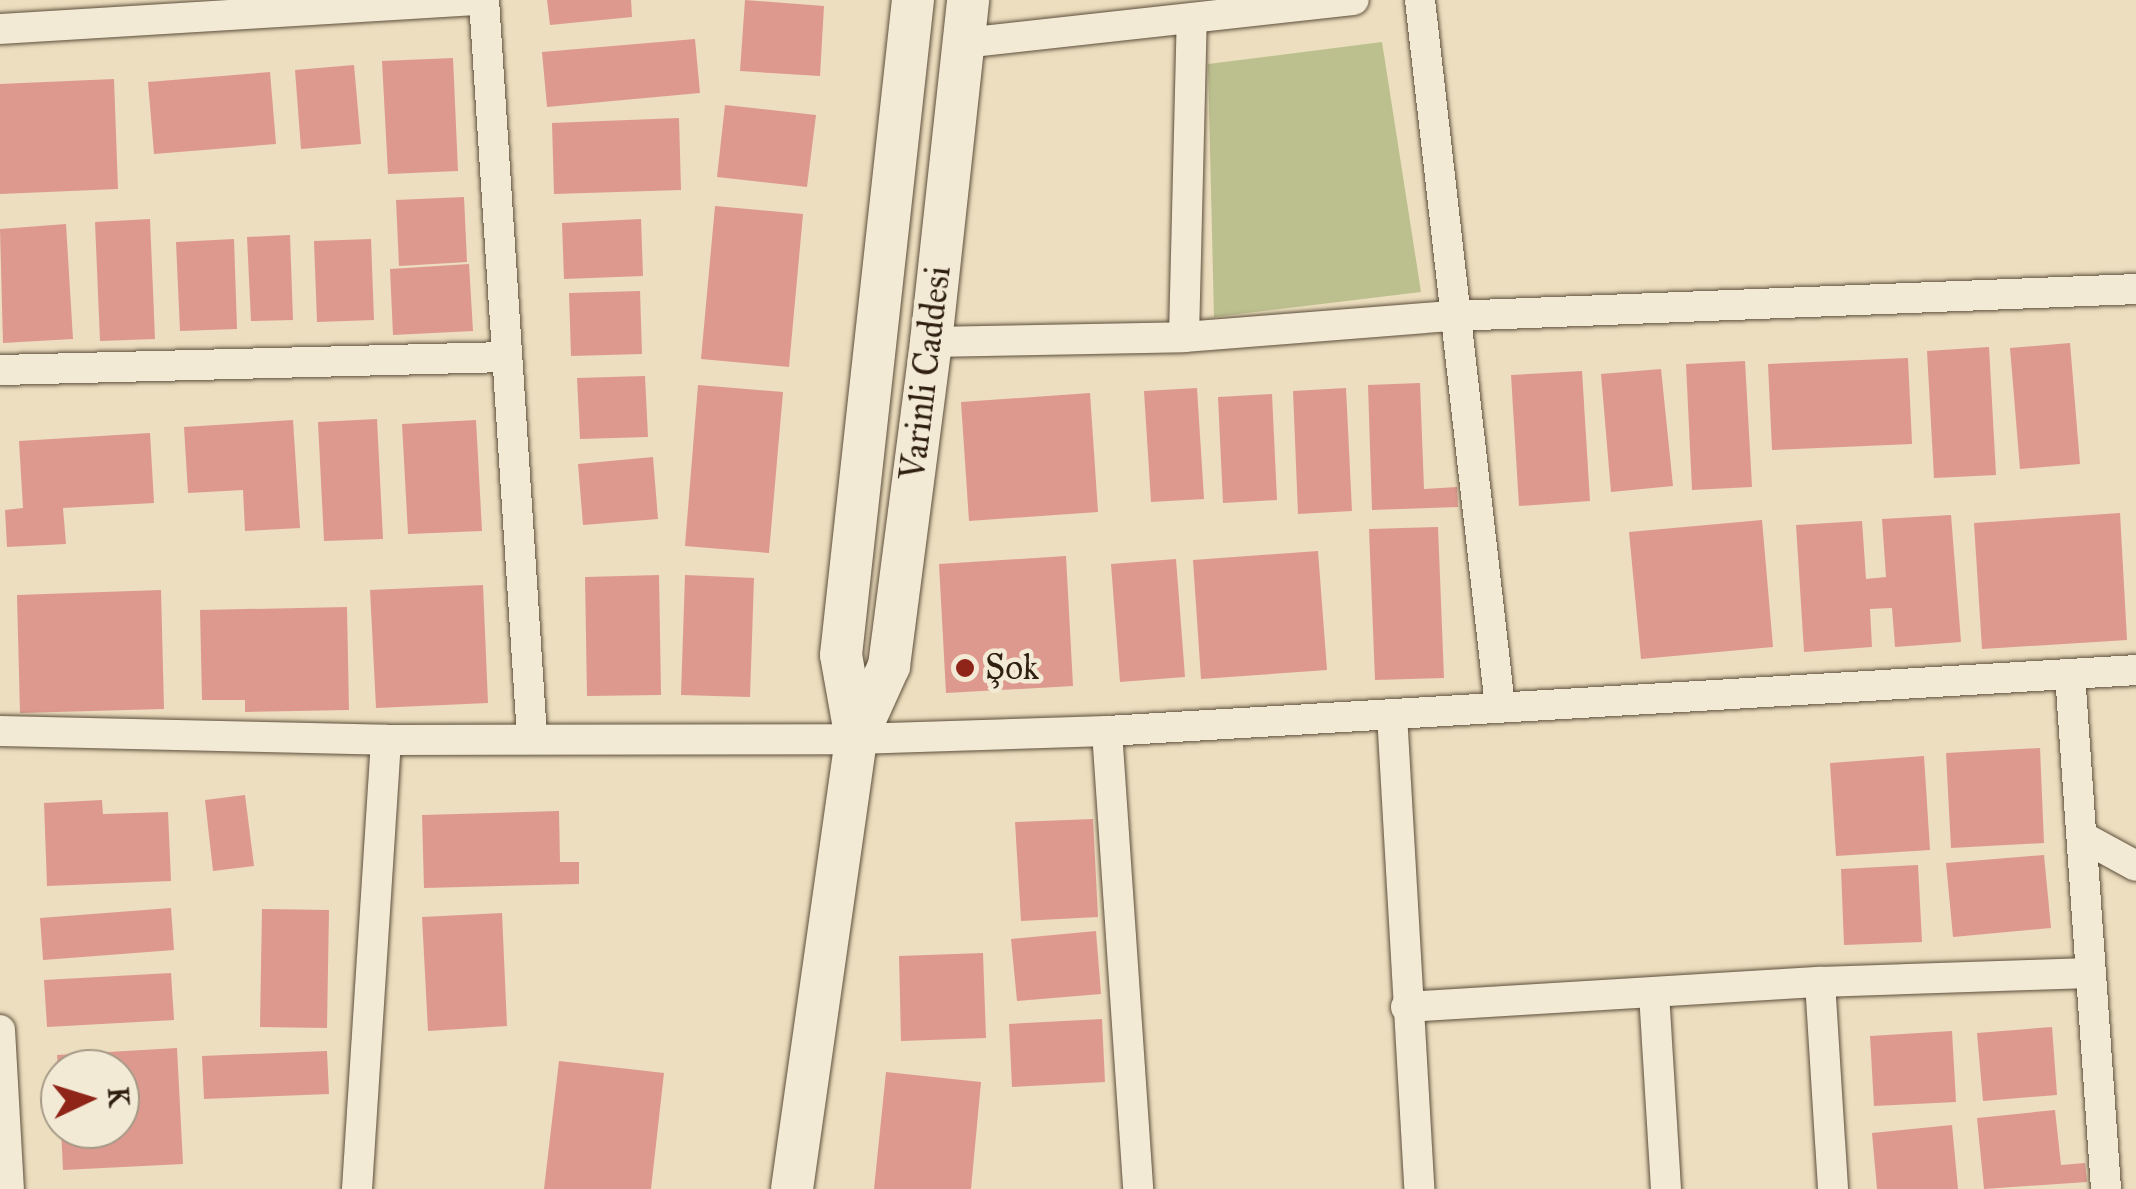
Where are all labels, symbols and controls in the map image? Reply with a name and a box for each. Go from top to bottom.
street label: Varinli Caddesi [892,264,960,482]
place label: Şok [985,647,1039,689]
marker: Şok [954,657,976,679]
north arrow [40,1049,140,1149]
text: K [100,1086,137,1108]

